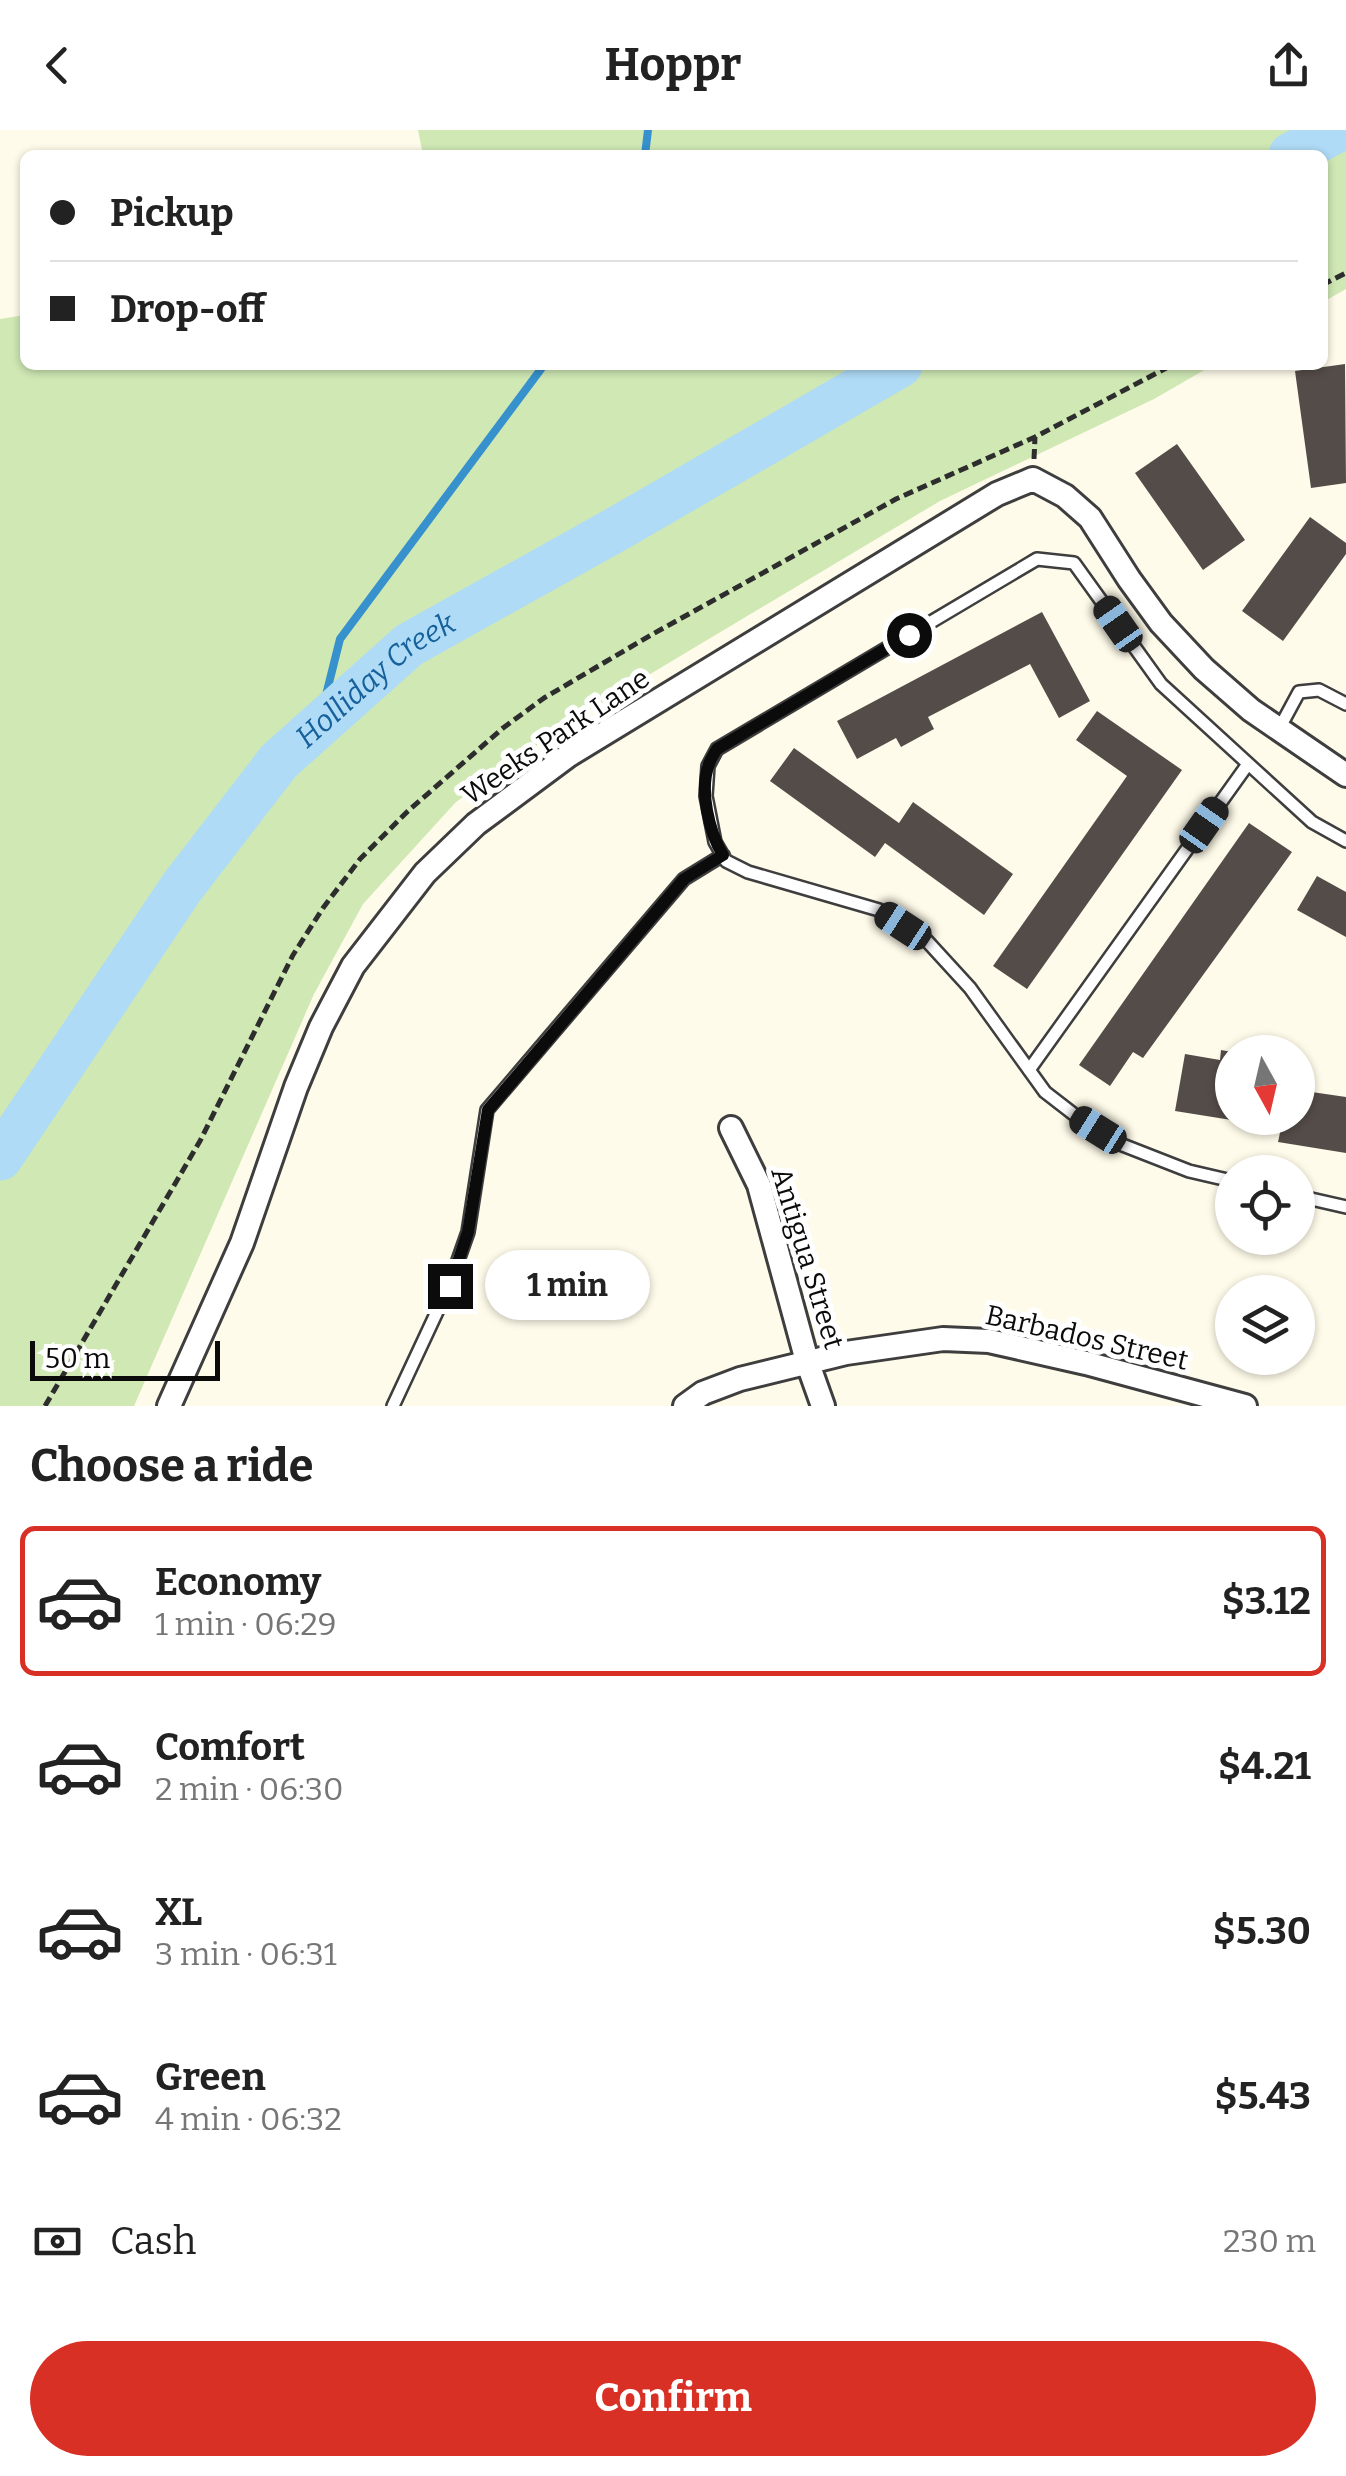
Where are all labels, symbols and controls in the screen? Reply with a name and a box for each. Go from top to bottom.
icon: back [30,38,85,93]
text: Hoppr [605,38,741,92]
icon: share [1261,38,1316,93]
text: Pickup [110,190,234,236]
text: Drop-off [110,286,265,332]
car [1089,591,1147,657]
water label: Holliday Creek [288,605,462,755]
route start [887,613,932,658]
street label: Weeks Park Lane [455,661,655,811]
car [1175,792,1233,858]
car [870,897,936,955]
north arrow [1215,1035,1315,1135]
map controls [1215,1035,1315,1375]
car [1065,1101,1131,1159]
button: locate [1215,1155,1315,1255]
street label: Antigua Street [764,1163,851,1353]
callout: 1 min [485,1251,650,1321]
route end [428,1264,473,1309]
text: 1 min [527,1266,608,1304]
button: layers [1215,1275,1315,1375]
street label: Barbados Street [982,1298,1191,1377]
scale bar [30,1336,220,1380]
text: 50 m [45,1342,110,1375]
text: Choose a ride [30,1439,313,1493]
icon: car [35,1556,125,1646]
text: Economy [155,1559,321,1605]
text: $3.12 [1222,1578,1311,1624]
text: 1 min · 06:29 [155,1605,336,1643]
icon: car [35,1721,125,1811]
text: Comfort [155,1724,305,1770]
text: $4.21 [1218,1743,1311,1789]
text: 2 min · 06:30 [155,1770,343,1808]
icon: car [35,1886,125,1976]
text: XL [155,1889,202,1935]
text: $5.30 [1213,1908,1311,1954]
text: 3 min · 06:31 [155,1935,337,1973]
icon: car [35,2051,125,2141]
text: Green [155,2054,266,2100]
text: $5.43 [1215,2073,1311,2119]
text: 4 min · 06:32 [155,2100,342,2138]
icon: cash [30,2214,85,2269]
text: Cash [110,2218,196,2264]
text: 230 m [1223,2222,1316,2260]
button: Confirm [30,2341,1316,2456]

